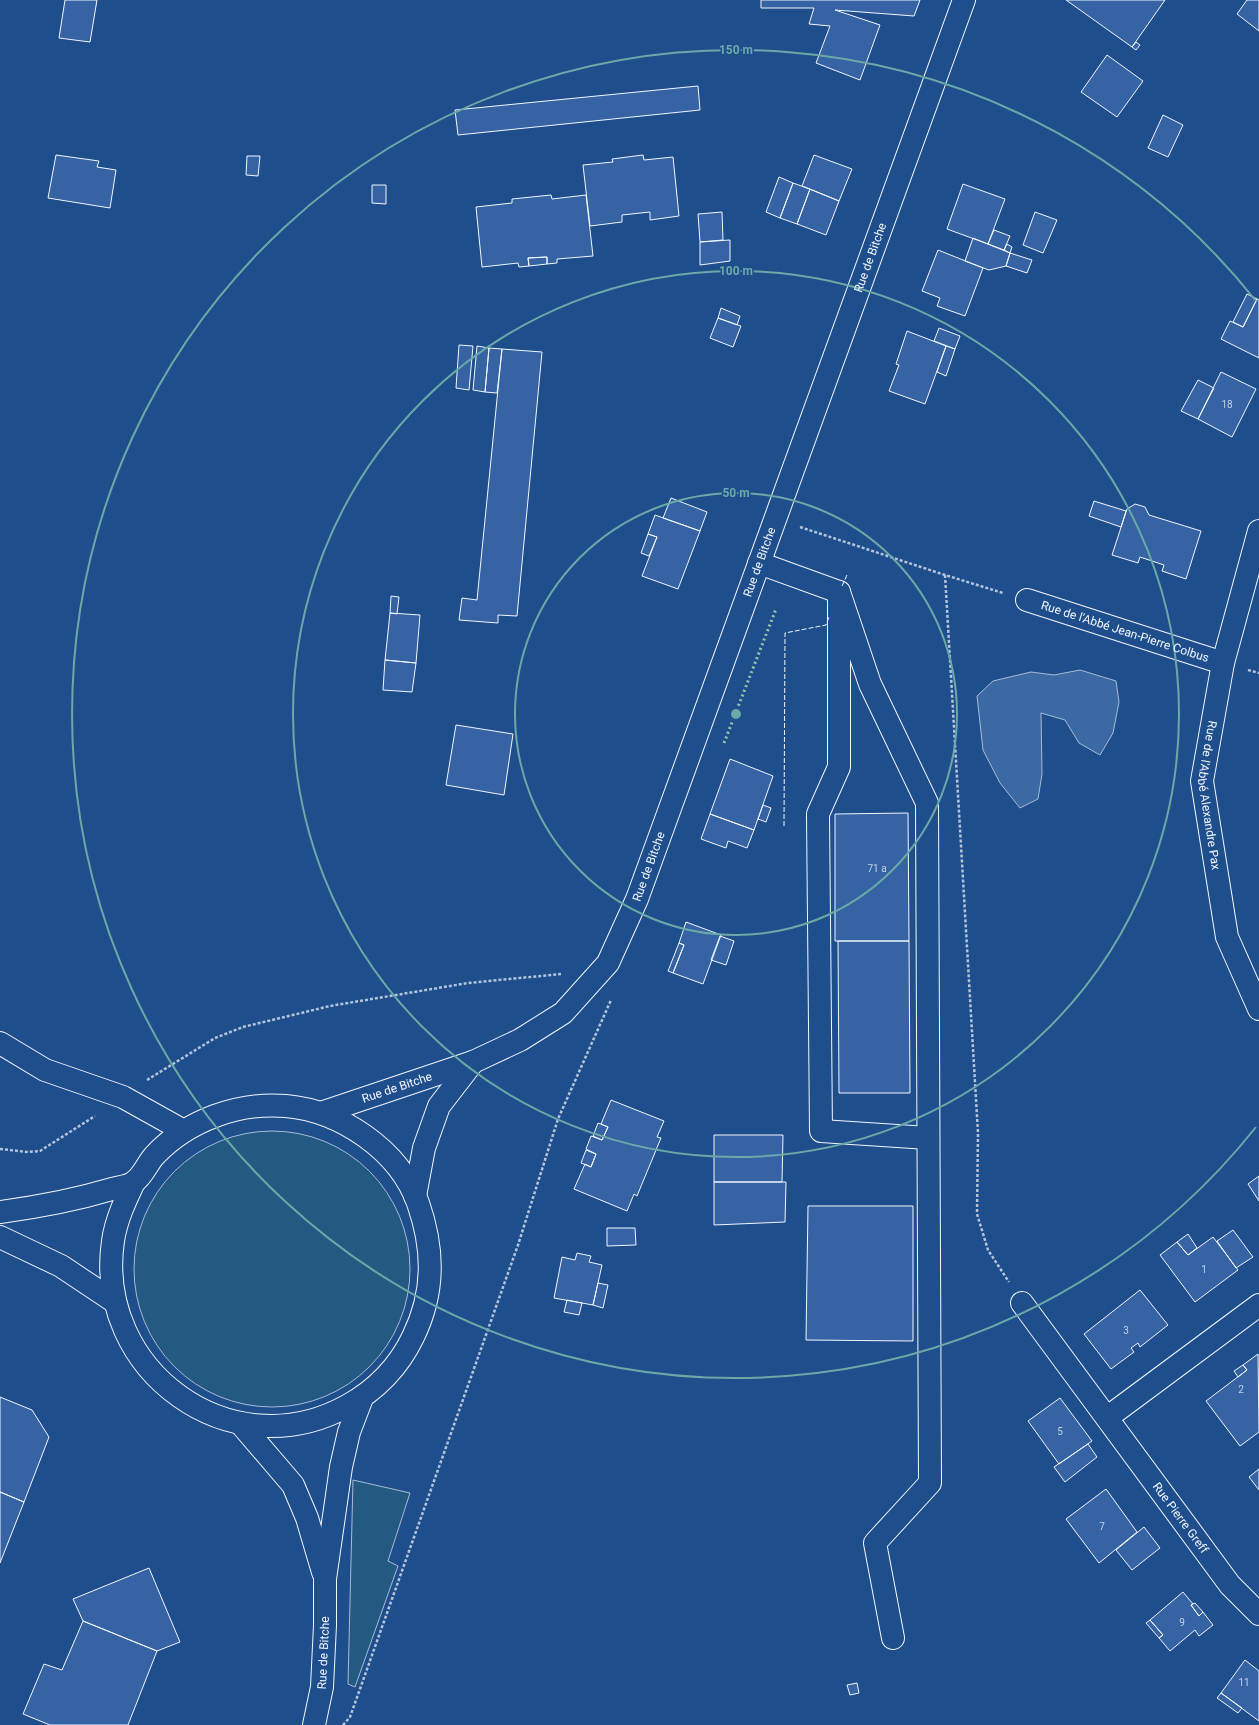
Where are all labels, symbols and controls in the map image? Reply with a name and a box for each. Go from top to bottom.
text: 150 m [719,43,753,57]
street label: Rue de Bitche [851,221,889,294]
text: 100 m [719,264,753,278]
house number: 18 [1221,399,1233,410]
text: 50 m [722,486,750,500]
street label: Rue de Bitche [740,525,779,599]
street label: Rue de l'Abbé Jean-Pierre Colbus [1039,598,1211,665]
centre of rings [729,707,743,721]
street label: Rue de l'Abbé Alexandre Pax [1195,720,1223,871]
street label: Rue de Bitche [630,830,668,903]
house number: 71 a [867,863,887,874]
street label: Rue de Bitche [360,1069,434,1106]
house number: 1 [1201,1264,1207,1275]
house number: 3 [1123,1325,1129,1336]
house number: 2 [1238,1384,1244,1395]
house number: 5 [1057,1426,1063,1437]
street label: Rue Pierre Greff [1150,1480,1212,1557]
house number: 7 [1099,1521,1105,1532]
street label: Rue de Bitche [315,1616,332,1690]
house number: 9 [1179,1617,1185,1628]
house number: 11 [1238,1677,1250,1688]

